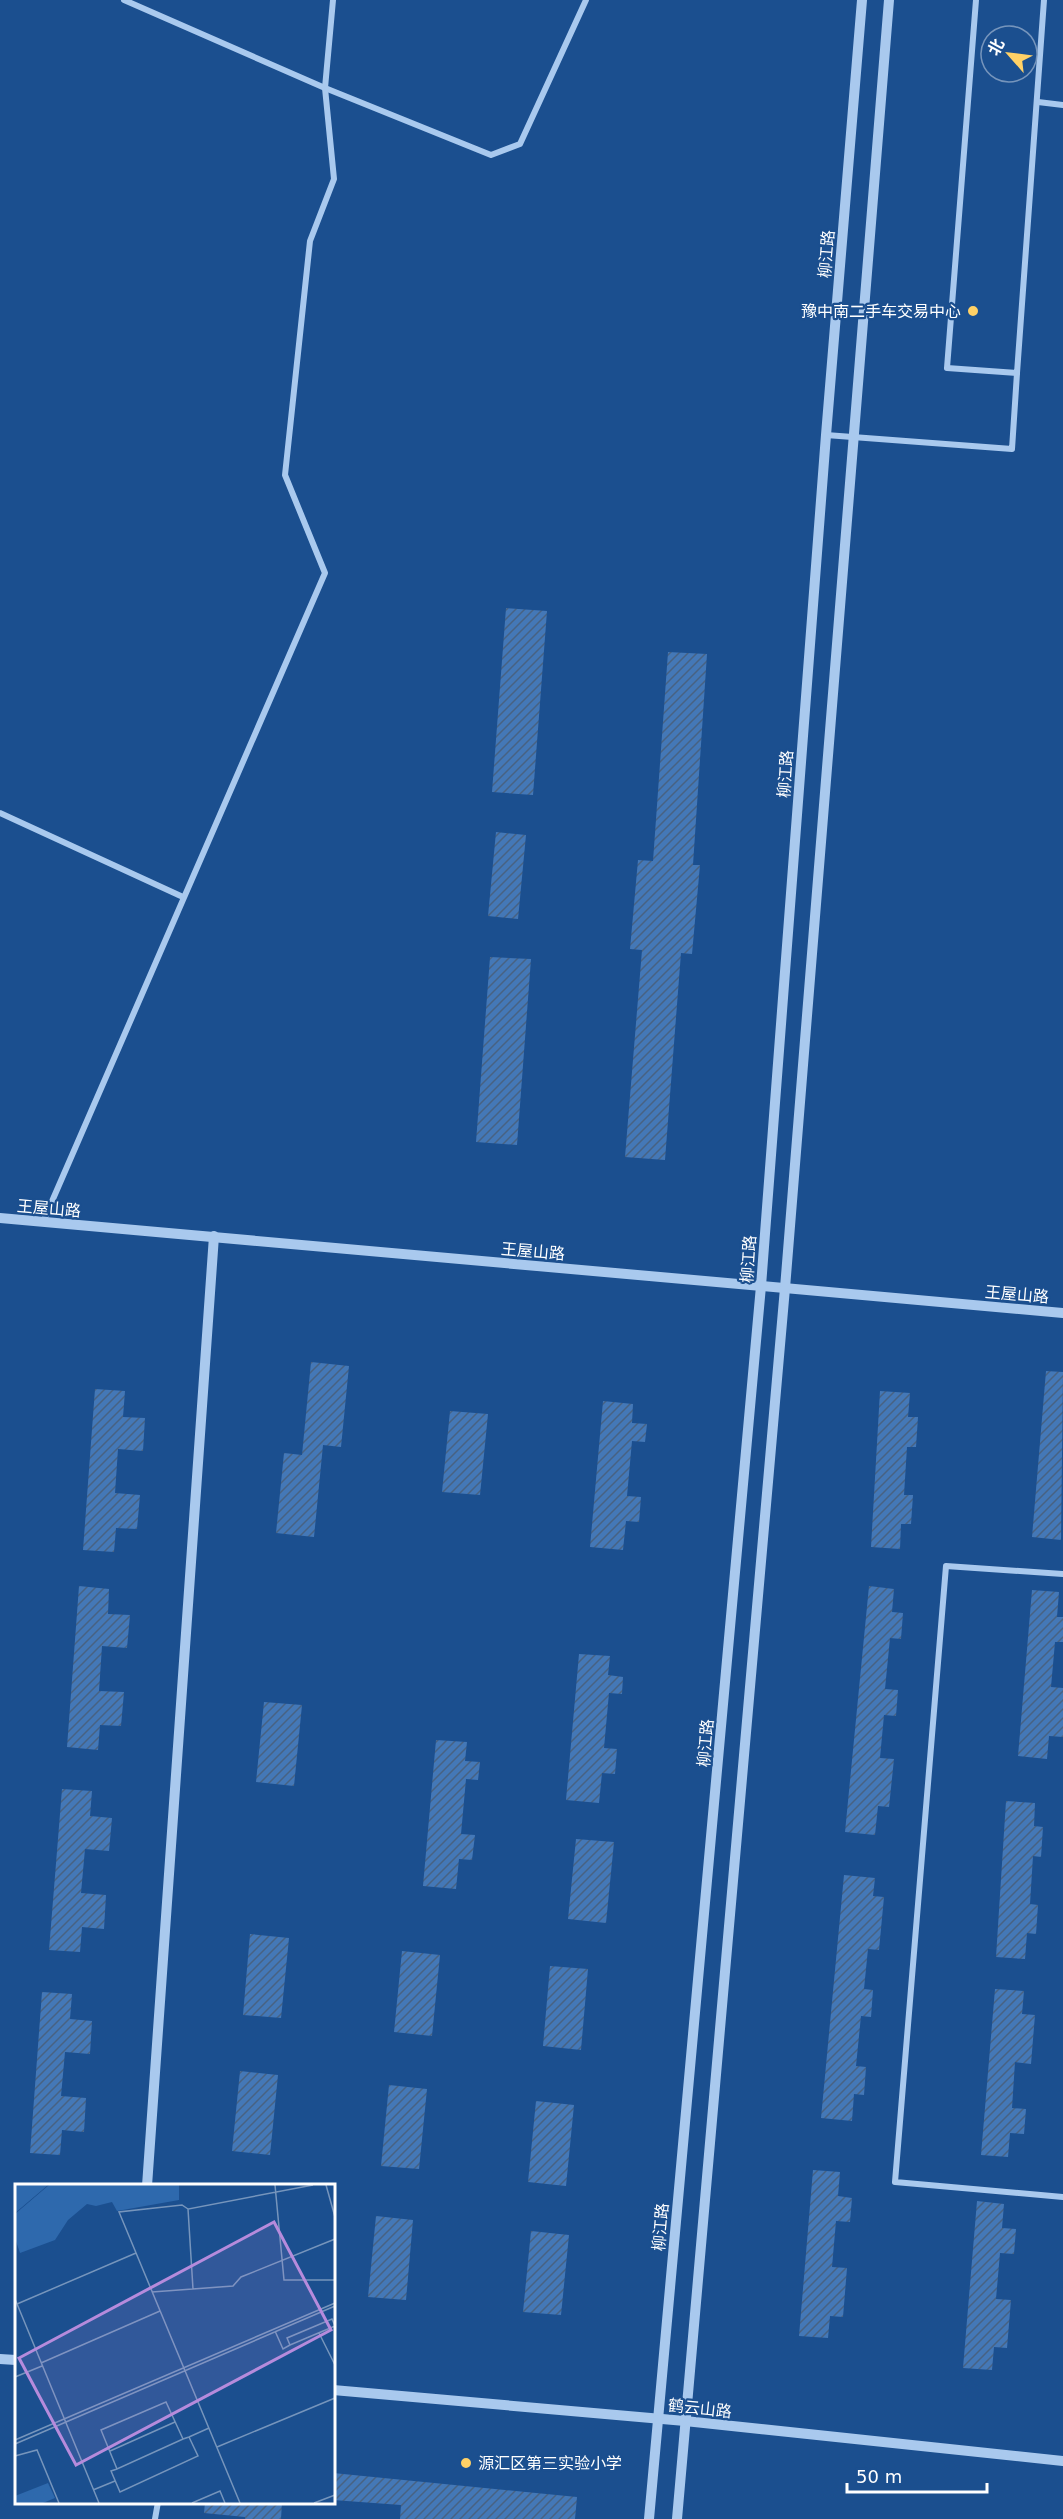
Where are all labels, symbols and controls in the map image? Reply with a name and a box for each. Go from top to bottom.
north arrow [979,24,1039,84]
text: 北 [984,36,1008,59]
street label: 柳江路 [815,229,838,279]
place label: 豫中南二手车交易中心 [801,302,961,321]
marker: 豫中南二手车交易中心 [966,304,980,318]
street label: 柳江路 [774,749,797,799]
street label: 王屋山路 [16,1196,82,1221]
street label: 柳江路 [737,1234,760,1284]
street label: 王屋山路 [500,1239,566,1264]
street label: 王屋山路 [984,1282,1050,1307]
street label: 柳江路 [694,1718,717,1768]
inset map [15,2184,334,2504]
street label: 柳江路 [649,2202,672,2252]
street label: 鹤云山路 [667,2396,733,2421]
place label: 源汇区第三实验小学 [478,2454,622,2473]
marker: 源汇区第三实验小学 [459,2456,473,2470]
scale bar [847,2456,986,2494]
text: 50 m [856,2466,902,2487]

